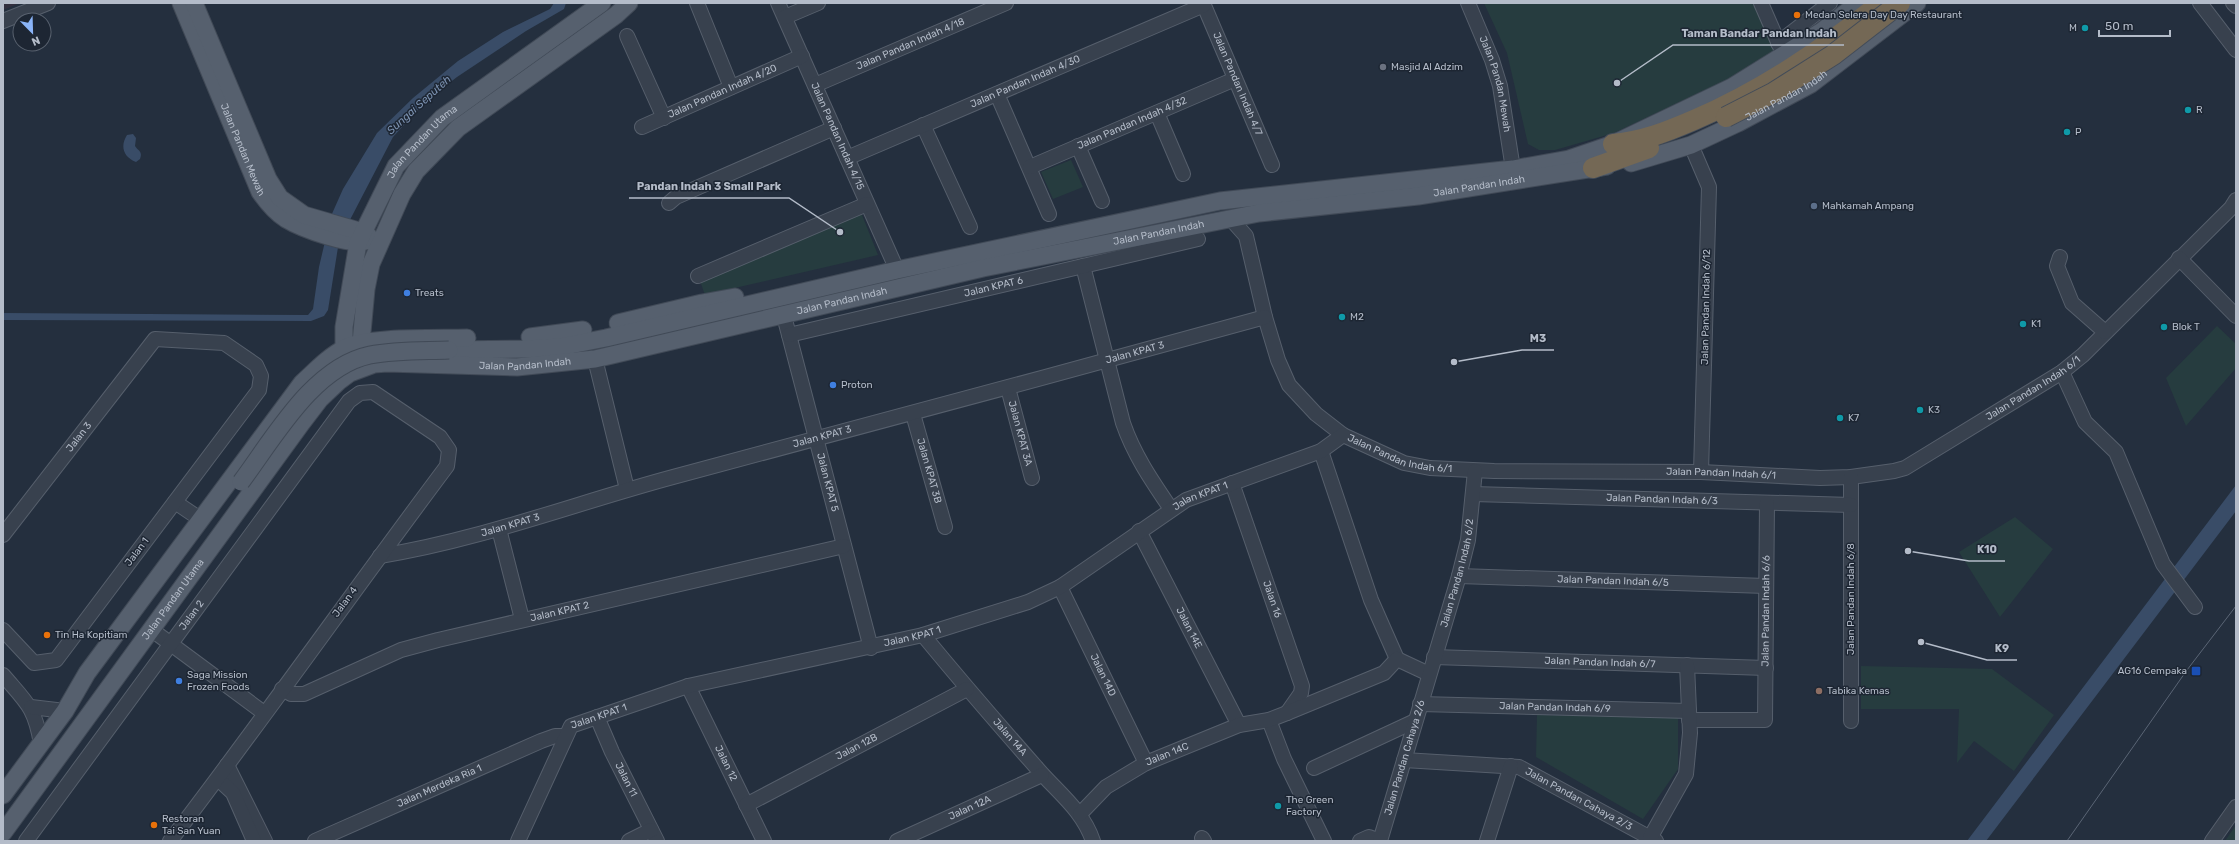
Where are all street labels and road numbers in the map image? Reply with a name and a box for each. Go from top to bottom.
street label: Jalan Pandan Indah 4/18 [855,15,967,73]
street label: Jalan Pandan Indah 4/7 [1210,30,1265,137]
street label: Jalan Pandan Mewah [1477,34,1513,133]
street label: Jalan Pandan Indah 4/30 [969,53,1082,110]
street label: Jalan Pandan Indah 4/20 [666,62,779,121]
street label: Jalan Pandan Indah [1743,68,1830,124]
street label: Jalan Pandan Indah 4/15 [808,81,867,192]
street label: Jalan Pandan Indah 4/32 [1075,94,1189,152]
street label: Jalan Pandan Mewah [218,102,267,199]
street label: Jalan Pandan Utama [385,103,460,180]
street label: Jalan Pandan Indah [1432,173,1526,199]
street label: Jalan Pandan Indah [1112,218,1205,248]
street label: Jalan Pandan Indah 6/12 [1699,249,1713,365]
street label: Jalan KPAT 6 [963,274,1024,300]
street label: Jalan Pandan Indah [795,285,888,317]
street label: Jalan KPAT 3 [1104,339,1166,367]
street label: Jalan Pandan Indah 6/1 [1984,353,2083,423]
street label: Jalan Pandan Indah [479,355,572,373]
street label: Jalan KPAT 3A [1006,399,1035,468]
street label: Jalan 3 [64,420,94,454]
street label: Jalan KPAT 3 [791,423,853,450]
street label: Jalan Pandan Indah 6/1 [1346,432,1452,475]
street label: Jalan KPAT 3B [914,437,944,505]
street label: Jalan KPAT 5 [814,452,841,513]
street label: Jalan Pandan Indah 6/1 [1666,466,1776,482]
street label: Jalan KPAT 1 [1171,479,1229,513]
street label: Jalan Pandan Indah 6/3 [1606,492,1718,507]
street label: Jalan KPAT 3 [480,511,541,539]
street label: Jalan Pandan Indah 6/2 [1438,518,1476,629]
street label: Jalan 1 [122,535,152,569]
street label: Jalan Pandan Indah 6/8 [1845,543,1857,655]
street label: Jalan Pandan Indah 6/6 [1759,555,1773,667]
street label: Jalan Pandan Utama [140,557,207,642]
street label: Jalan Pandan Indah 6/5 [1557,573,1669,589]
street label: Jalan 16 [1260,579,1284,620]
street label: Jalan 4 [330,585,360,619]
street label: Jalan 2 [177,598,207,633]
street label: Jalan KPAT 2 [529,599,590,624]
street label: Jalan 14E [1173,605,1205,651]
street label: Jalan KPAT 1 [883,624,943,649]
street label: Jalan 14D [1088,652,1118,698]
street label: Jalan Pandan Indah 6/7 [1544,655,1656,670]
street label: Jalan Pandan Cahaya 2/6 [1382,699,1428,817]
street label: Jalan Pandan Indah 6/9 [1499,700,1611,715]
street label: Jalan KPAT 1 [569,701,628,732]
street label: Jalan 14A [990,716,1030,758]
street label: Jalan 12B [834,731,880,763]
street label: Jalan 14C [1144,740,1191,769]
street label: Jalan 12 [712,743,740,783]
street label: Jalan 11 [612,760,640,799]
street label: Jalan Merdeka Ria 1 [395,762,484,810]
street label: Jalan Pandan Cahaya 2/3 [1523,765,1634,833]
street label: Jalan 12A [947,793,993,823]

